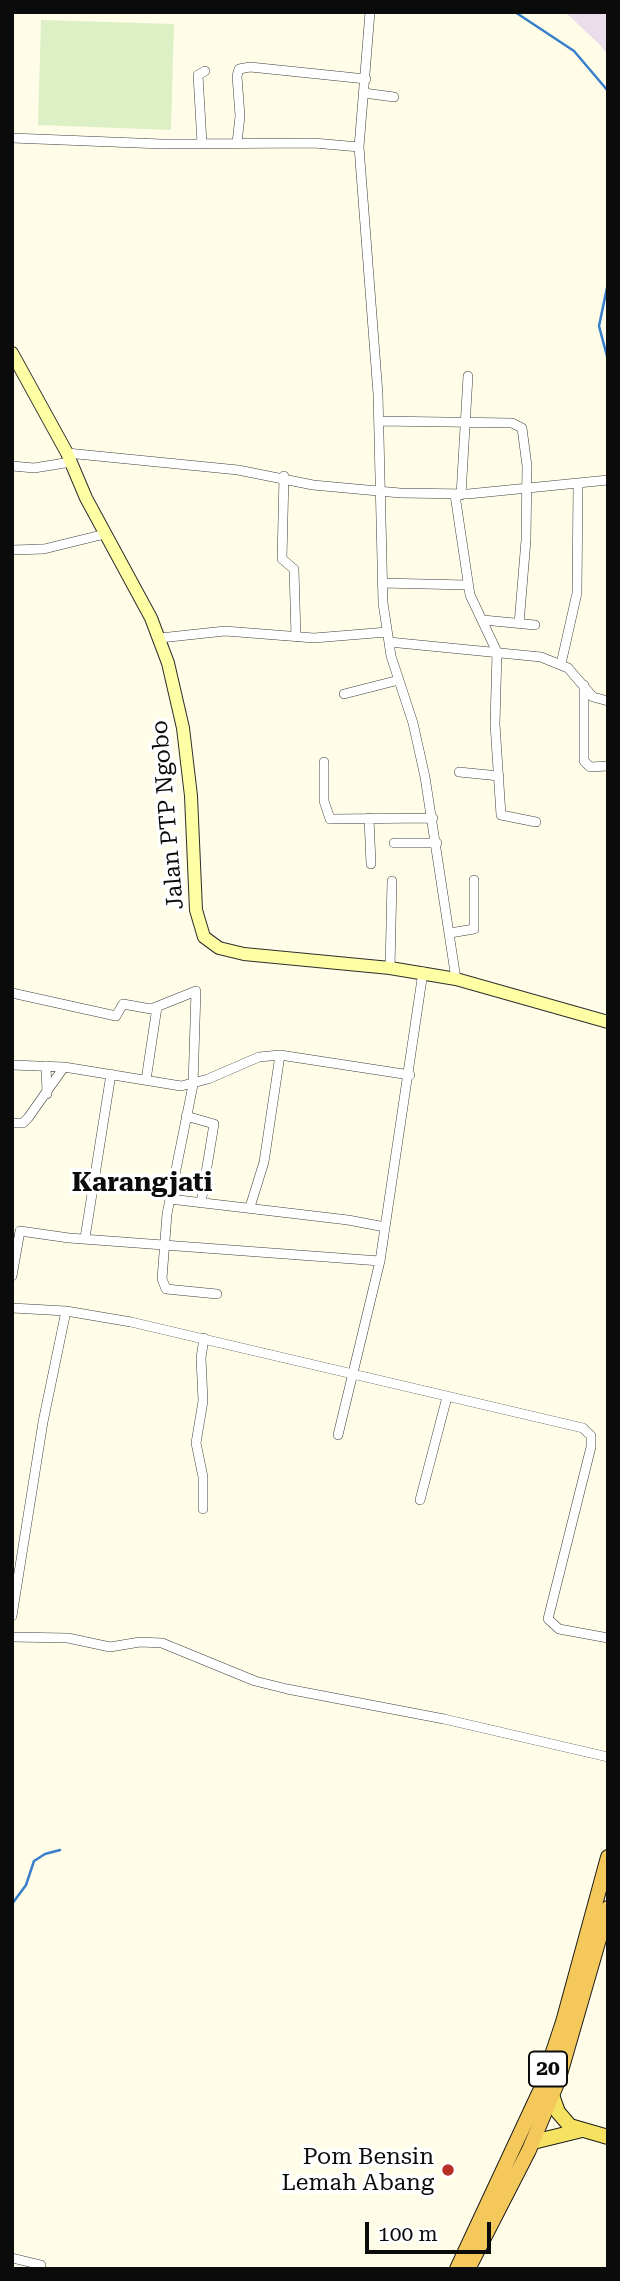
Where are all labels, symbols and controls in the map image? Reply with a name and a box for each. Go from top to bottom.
street label: Jalan PTP Ngobo [146,719,190,911]
district label: Karangjati [72,1167,212,1199]
road number: 20 [529,2052,567,2086]
place label: Pom Bensin Lemah Abang [282,2143,434,2197]
marker: Pom Bensin Lemah Abang [440,2162,456,2178]
scale bar [368,2208,494,2252]
text: 100 m [378,2222,438,2246]

